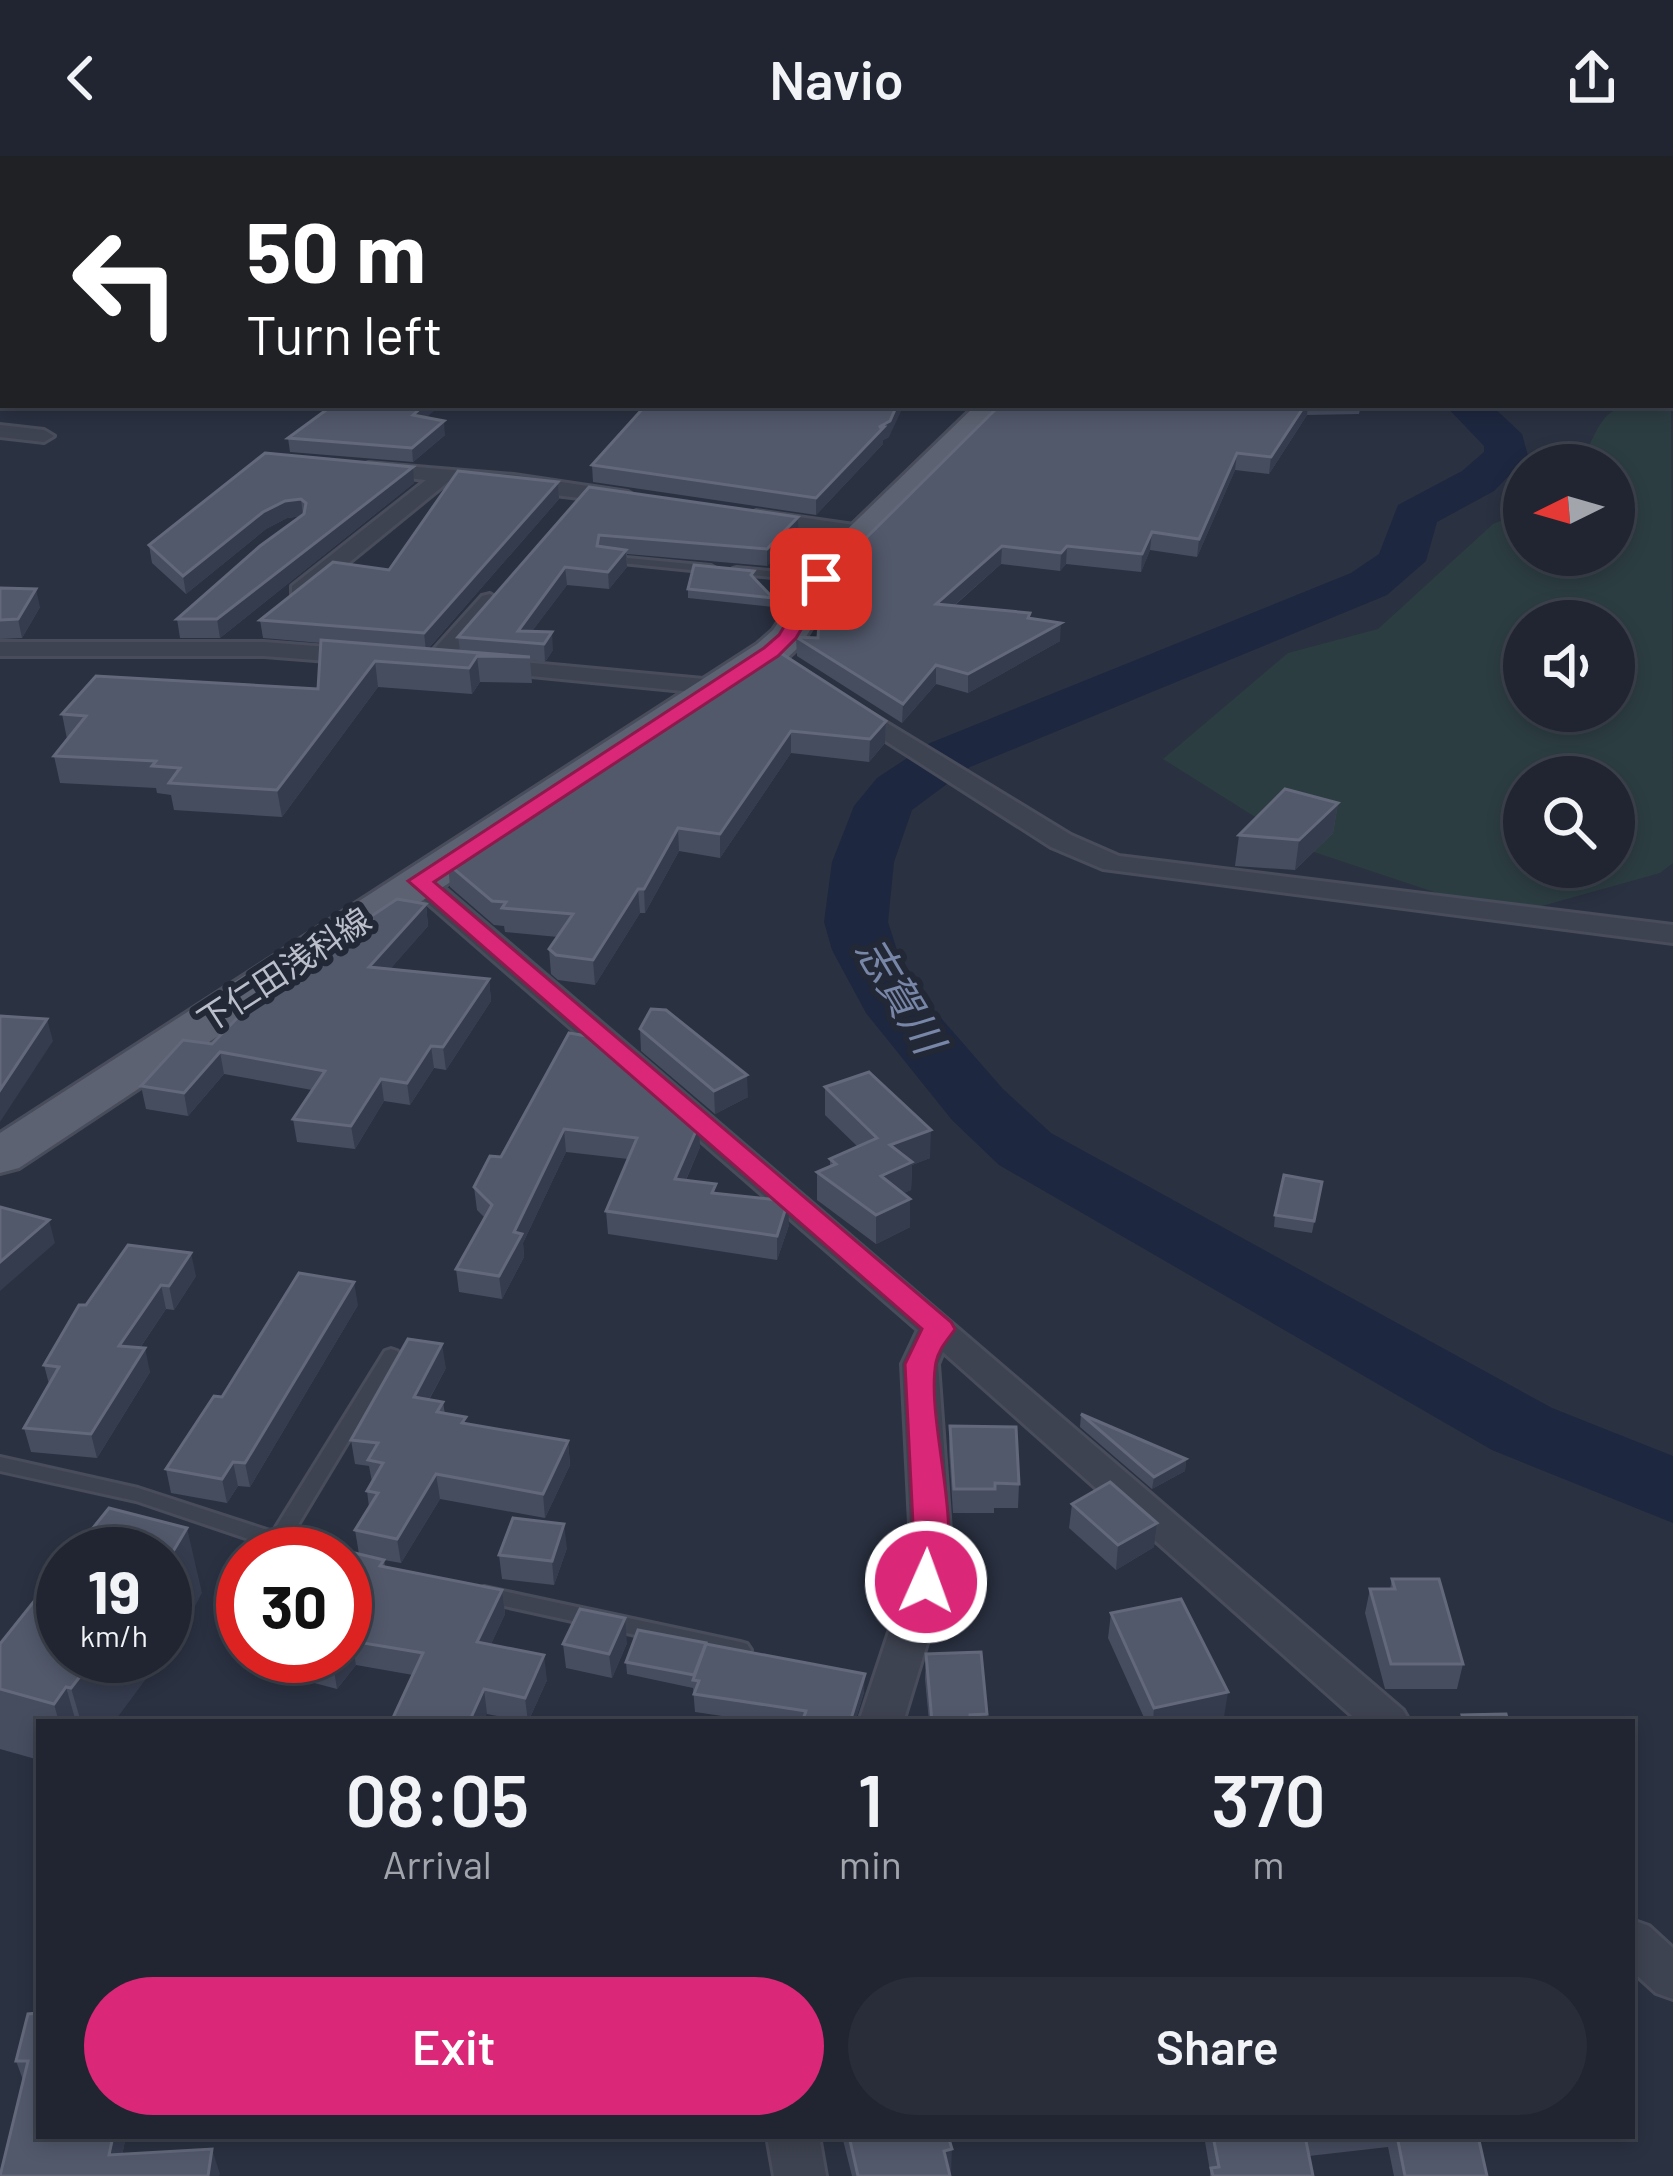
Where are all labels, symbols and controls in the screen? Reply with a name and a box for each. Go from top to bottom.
icon: back [48,45,114,111]
icon: share [1559,45,1625,111]
text: Navio [769,46,904,111]
text: 50 m [246,199,426,300]
icon: left [48,204,204,360]
text: Turn left [246,301,443,366]
north arrow [1503,444,1635,576]
map controls [1503,444,1635,888]
pin [770,528,872,630]
icon: arrive [788,546,854,612]
button: sound [1503,600,1635,732]
button: search [1503,756,1635,888]
street label: 下仁田浅科線 [190,898,377,1040]
water label: 志賀川 [848,927,958,1064]
position arrow [863,1519,989,1645]
speed limit sign: 30 [216,1527,372,1683]
text: 19 [87,1554,141,1626]
text: km/h [80,1617,148,1653]
text: 08:05 [345,1755,529,1841]
text: 1 [858,1755,883,1841]
text: 370 [1211,1755,1326,1841]
text: Arrival [383,1840,492,1887]
text: min [839,1840,902,1887]
text: m [1252,1840,1285,1887]
button: Exit [84,1977,824,2115]
button: Share [848,1977,1587,2115]

